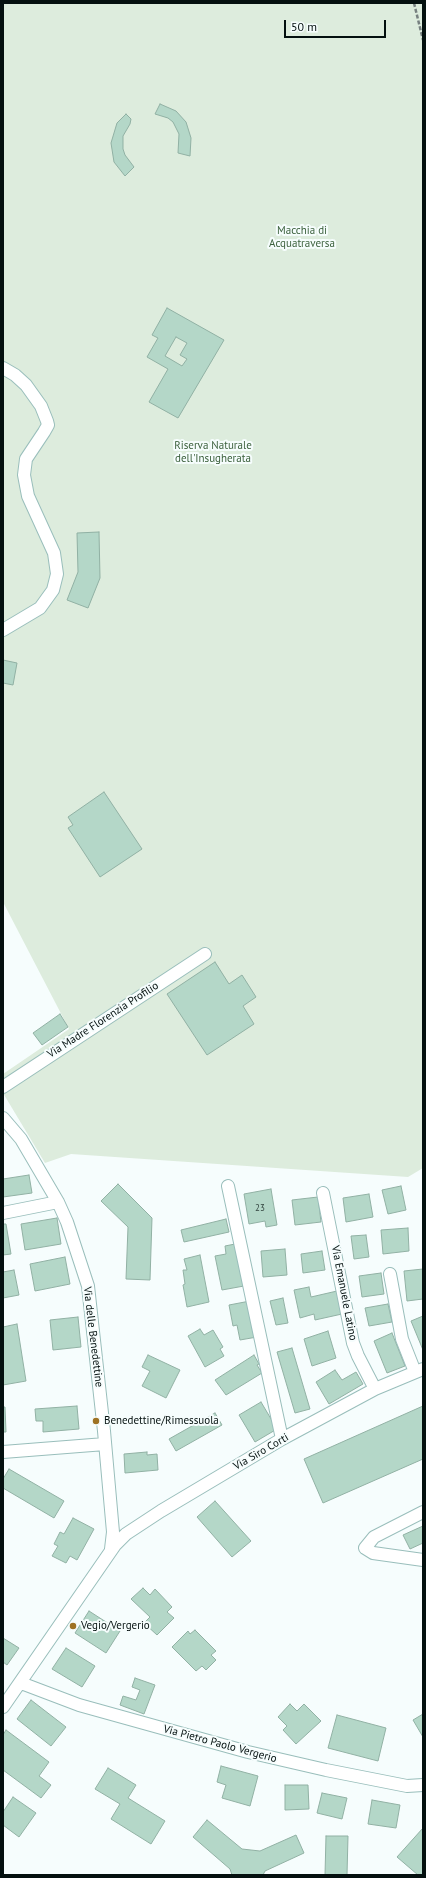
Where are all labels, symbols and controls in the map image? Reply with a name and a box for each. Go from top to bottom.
scale bar [286,12,388,38]
text: 50 m [291,19,317,34]
park label: Macchia di Acquatraversa [269,224,335,250]
park label: Riserva Naturale dell'Insugherata [174,439,252,465]
street label: Via Madre Florenzia Profilio [45,979,161,1061]
house number: 23 [255,1203,265,1213]
street label: Via Emanuele Latino [328,1244,360,1342]
street label: Via delle Benedettine [80,1286,106,1388]
place label: Benedettine/Rimessuola [104,1414,219,1428]
marker: Benedettine/Rimessuola [91,1416,101,1426]
street label: Via Siro Corti [231,1431,291,1473]
place label: Vegio/Vergerio [81,1619,150,1633]
marker: Vegio/Vergerio [68,1621,78,1631]
street label: Via Pietro Paolo Vergerio [162,1723,278,1765]

